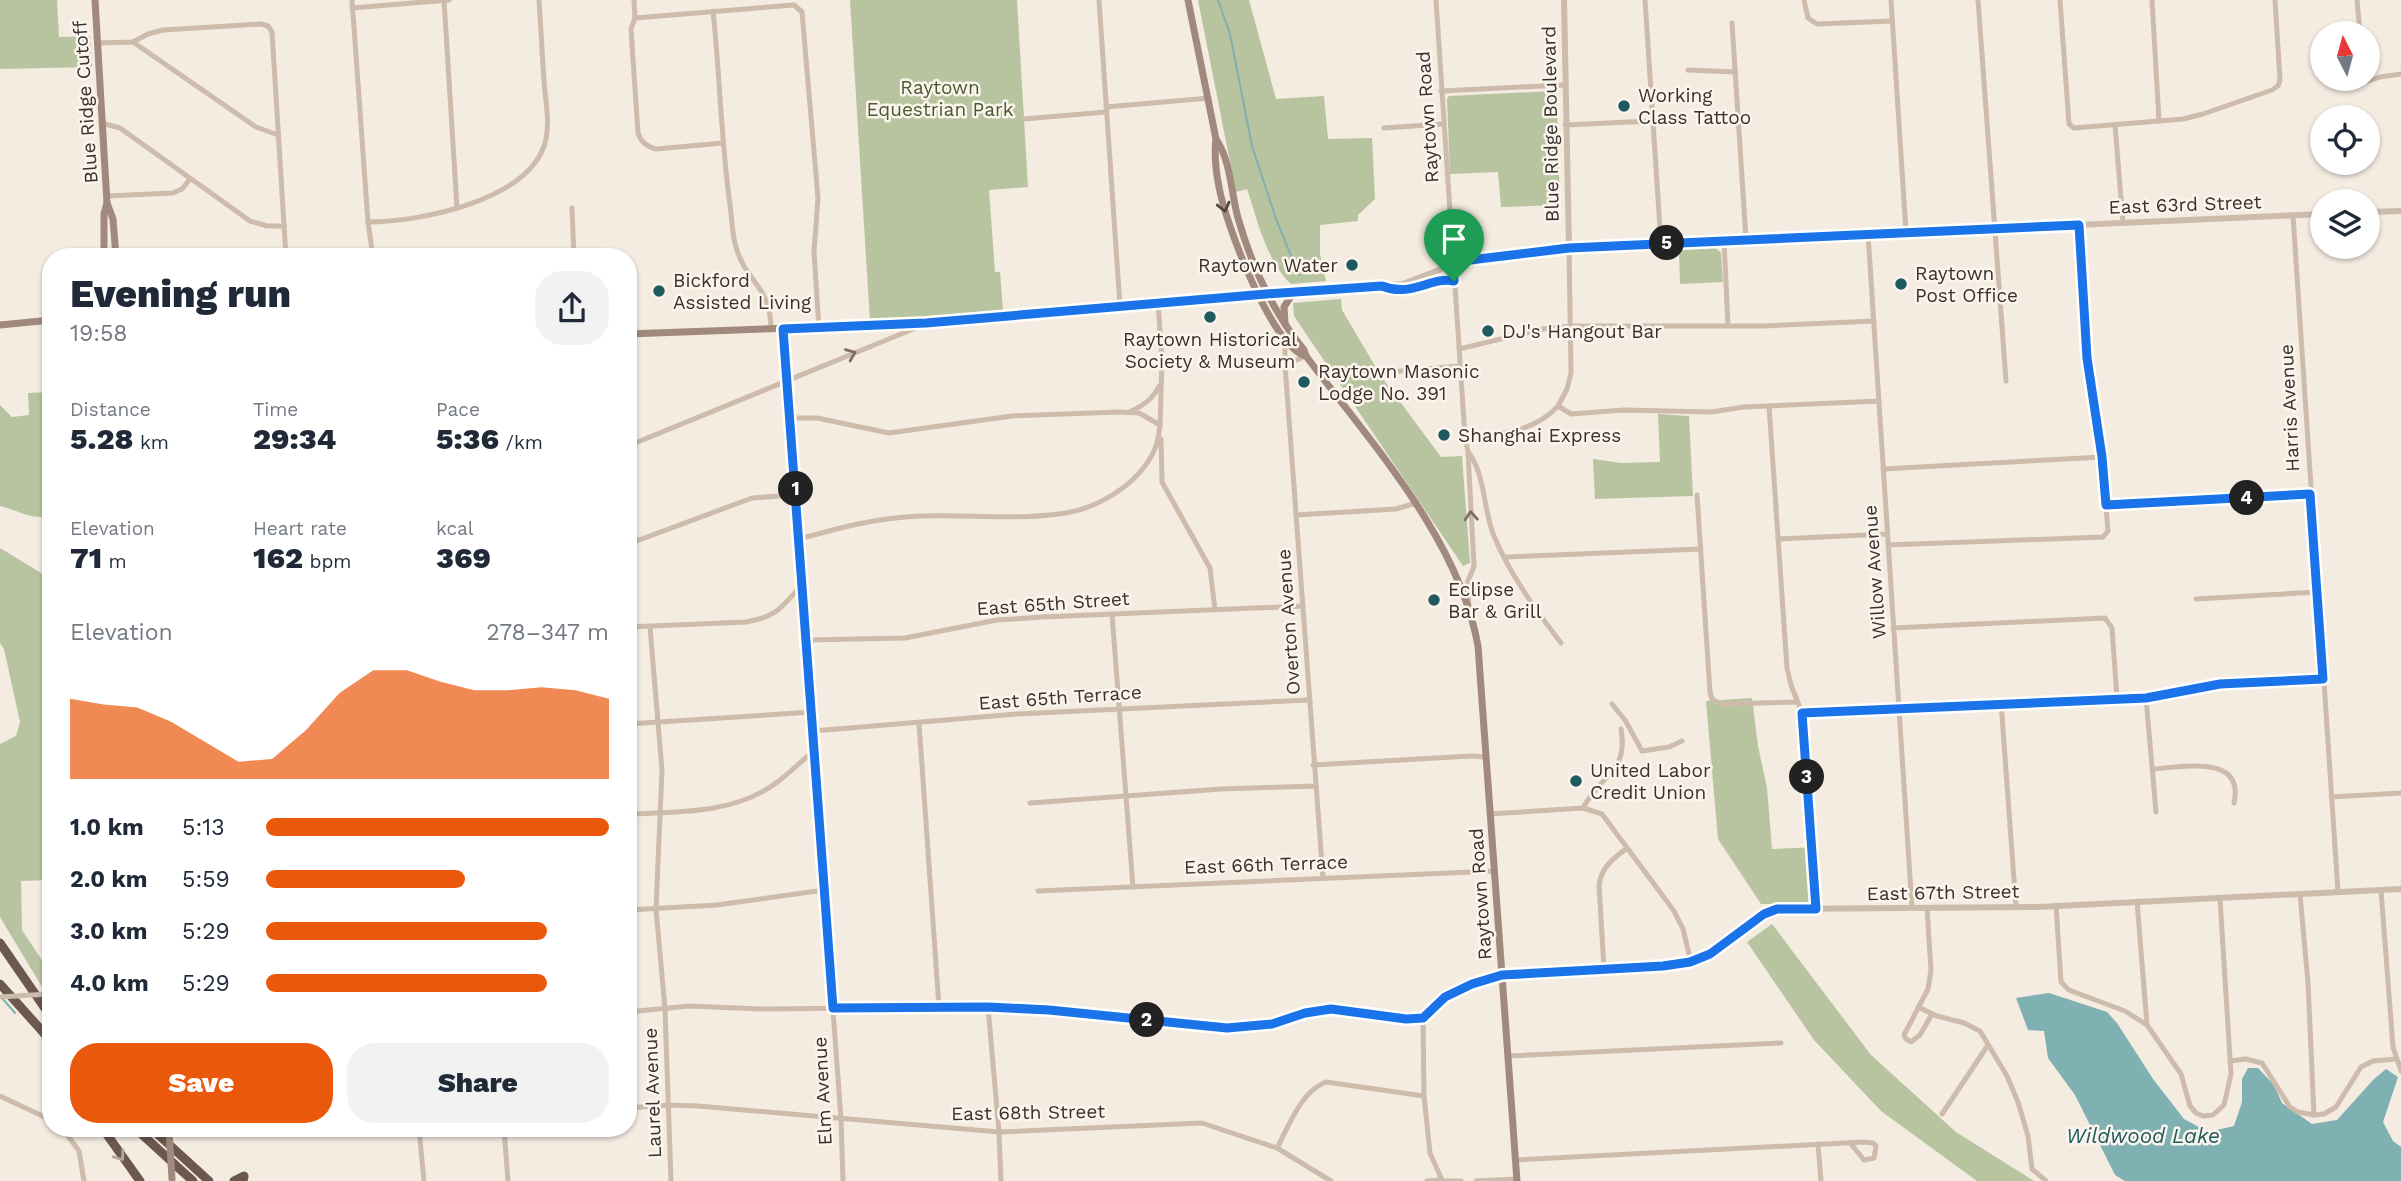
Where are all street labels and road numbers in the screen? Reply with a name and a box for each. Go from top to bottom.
street label: Blue Ridge Cutoff [68,20,103,184]
street label: Blue Ridge Boulevard [1537,26,1564,222]
street label: Raytown Road [1411,50,1444,184]
street label: East 63rd Street [2108,190,2262,219]
street label: Harris Avenue [2275,343,2304,473]
street label: Willow Avenue [1858,504,1891,640]
street label: Overton Avenue [1272,548,1305,696]
street label: East 65th Street [976,587,1130,620]
street label: East 65th Terrace [978,680,1142,715]
street label: Raytown Road [1464,827,1497,961]
street label: East 66th Terrace [1184,850,1348,879]
street label: East 67th Street [1866,880,2020,905]
street label: Laurel Avenue [639,1027,666,1159]
street label: Elm Avenue [808,1036,837,1146]
street label: East 68th Street [951,1100,1105,1125]

